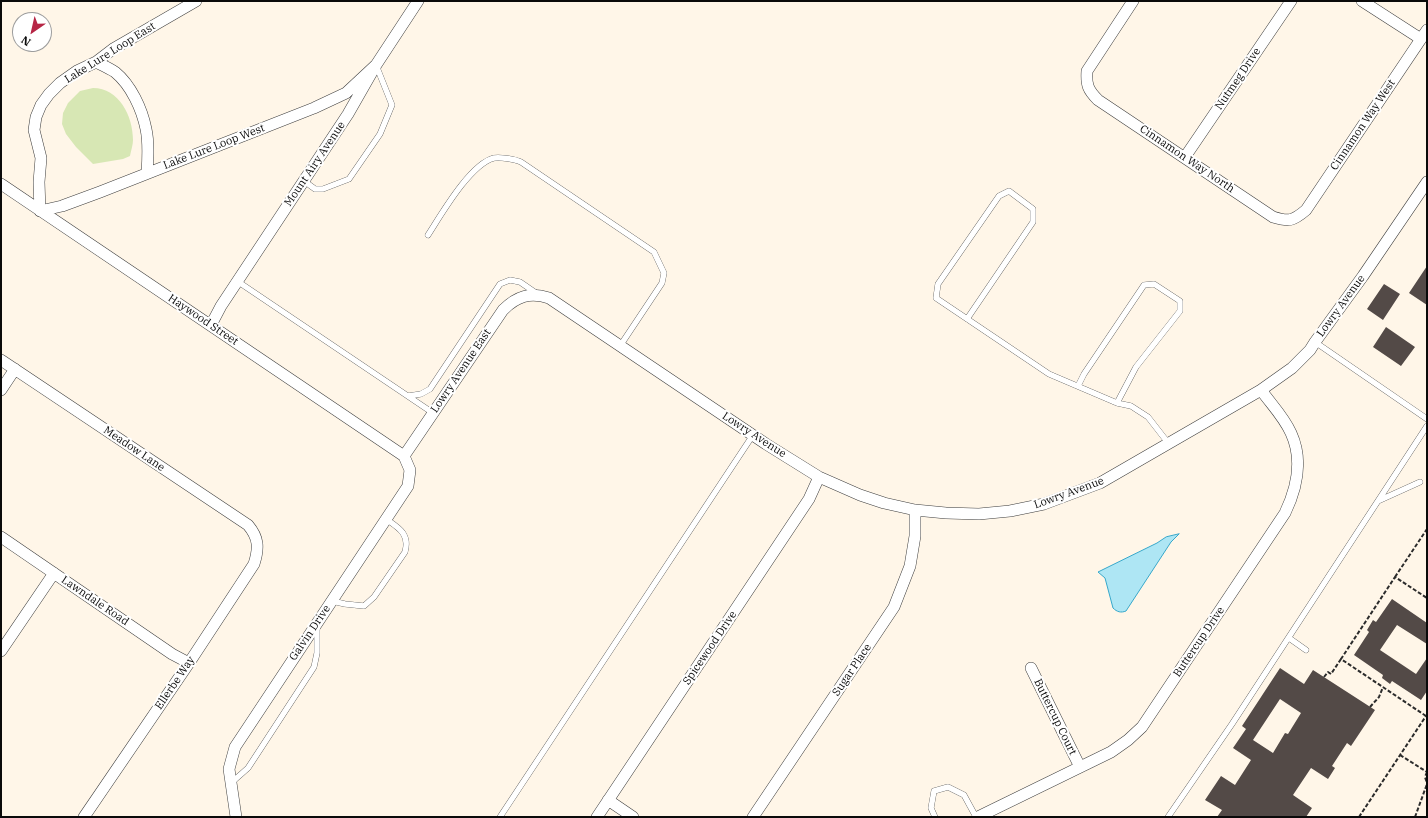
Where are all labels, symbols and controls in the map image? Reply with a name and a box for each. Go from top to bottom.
north arrow [12,12,52,52]
street label: Lake Lure Loop East [62,20,158,86]
text: N [18,33,33,49]
street label: Nutmeg Drive [1212,45,1264,113]
street label: Cinnamon Way West [1328,77,1398,173]
street label: Mount Airy Avenue [282,119,348,209]
street label: Lake Lure Loop West [162,122,266,172]
street label: Cinnamon Way North [1137,122,1237,196]
street label: Lowry Avenue [1314,272,1368,340]
street label: Haywood Street [165,292,241,348]
street label: Lowry Avenue East [428,327,494,415]
street label: Lowry Avenue [720,409,788,461]
street label: Meadow Lane [101,424,167,474]
street label: Lowry Avenue [1032,474,1106,512]
street label: Lawndale Road [59,574,131,628]
street label: Galvin Drive [287,603,333,663]
street label: Buttercup Drive [1171,604,1227,680]
street label: Spicewood Drive [680,609,740,687]
street label: Sugar Place [830,641,874,699]
street label: Ellerbe Way [152,654,198,712]
street label: Buttercup Court [1031,677,1079,757]

